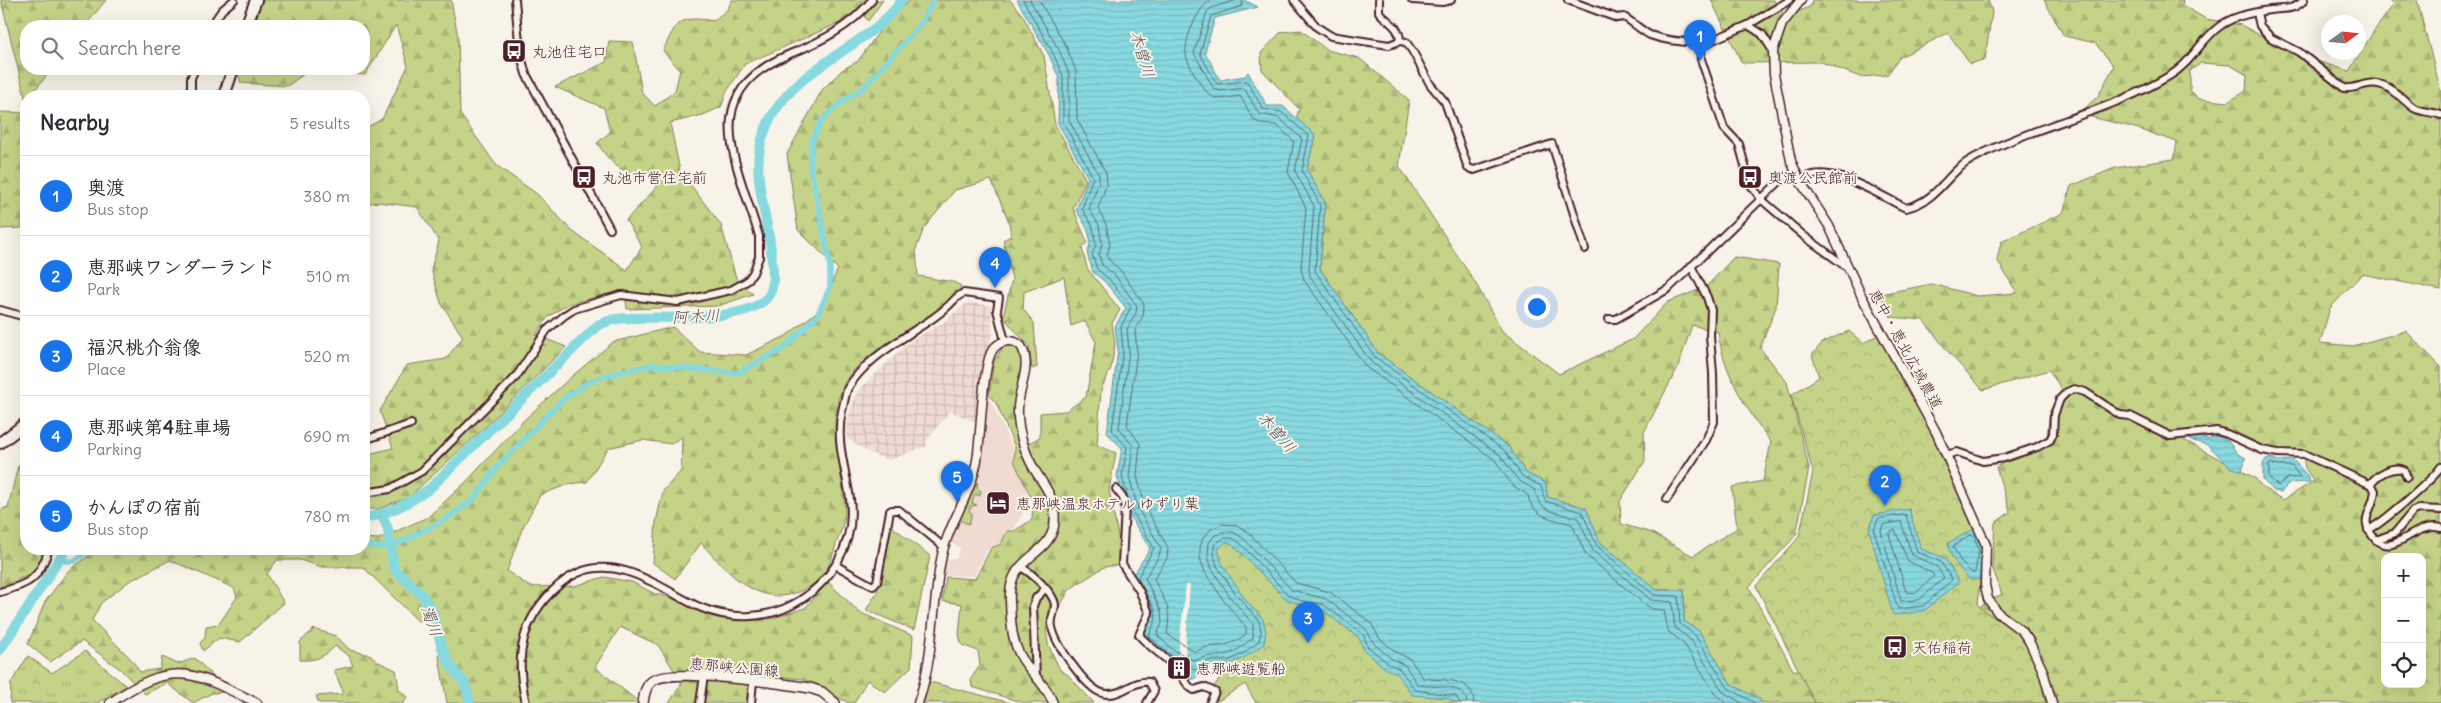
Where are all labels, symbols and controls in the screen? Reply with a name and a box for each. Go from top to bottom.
north arrow [2321,15,2366,60]
search box [20,20,370,75]
pin: 1 [1684,20,1716,61]
water label: 木曽川 [1127,28,1159,80]
icon: search [38,34,66,62]
text: Search here [78,36,181,60]
bus stop icon: 丸池住宅口 [501,38,527,64]
place label: 丸池住宅口 [532,42,607,61]
text: Nearby [40,109,110,136]
text: 5 results [289,113,350,133]
bus stop icon: 丸池市営住宅前 [571,164,597,190]
bus stop icon: 奥渡公民館前 [1737,164,1763,190]
place label: 丸池市営住宅前 [602,168,707,187]
place label: 奥渡公民館前 [1768,168,1858,187]
text: 奥渡 [87,175,125,199]
text: 1 [53,186,59,206]
text: 380 m [303,186,350,206]
text: Bus stop [87,199,149,219]
pin: 4 [979,247,1011,288]
text: 恵那峡ワンダーランド [87,255,275,279]
text: 2 [52,266,60,286]
text: 510 m [306,266,350,286]
text: Park [87,279,120,299]
street label: 恵中・恵北広域農道 [1865,285,1947,413]
your location [1524,294,1550,320]
water label: 阿木川 [672,305,720,327]
text: 福沢桃介翁像 [87,335,201,359]
text: 3 [51,346,61,366]
text: 520 m [304,346,350,366]
text: Place [87,359,126,379]
water label: 木曽川 [1254,407,1300,457]
text: 恵那峡第4駐車場 [87,415,231,439]
text: 4 [51,426,61,446]
text: 690 m [303,426,350,446]
text: Parking [87,439,142,459]
pin: 5 [941,461,973,502]
pin: 2 [1869,465,1901,506]
hotel icon: 恵那峡温泉ホテル ゆずり葉 [985,490,1011,516]
place label: 恵那峡温泉ホテル ゆずり葉 [1016,494,1199,513]
text: かんぽの宿前 [87,495,201,519]
text: 5 [51,506,61,526]
text: 780 m [305,506,350,526]
text: Bus stop [87,519,149,539]
map controls [2381,553,2426,688]
button: + [2381,553,2426,598]
button: − [2381,598,2426,643]
pin: 3 [1292,602,1324,643]
water label: 濁川 [417,603,447,639]
bus stop icon: 天佑稲荷 [1882,634,1908,660]
place label: 天佑稲荷 [1912,638,1972,657]
button: locate [2381,643,2426,688]
street label: 恵那峡公園線 [688,654,780,680]
building icon: 恵那峡遊覧船 [1166,655,1192,681]
place label: 恵那峡遊覧船 [1196,659,1286,678]

